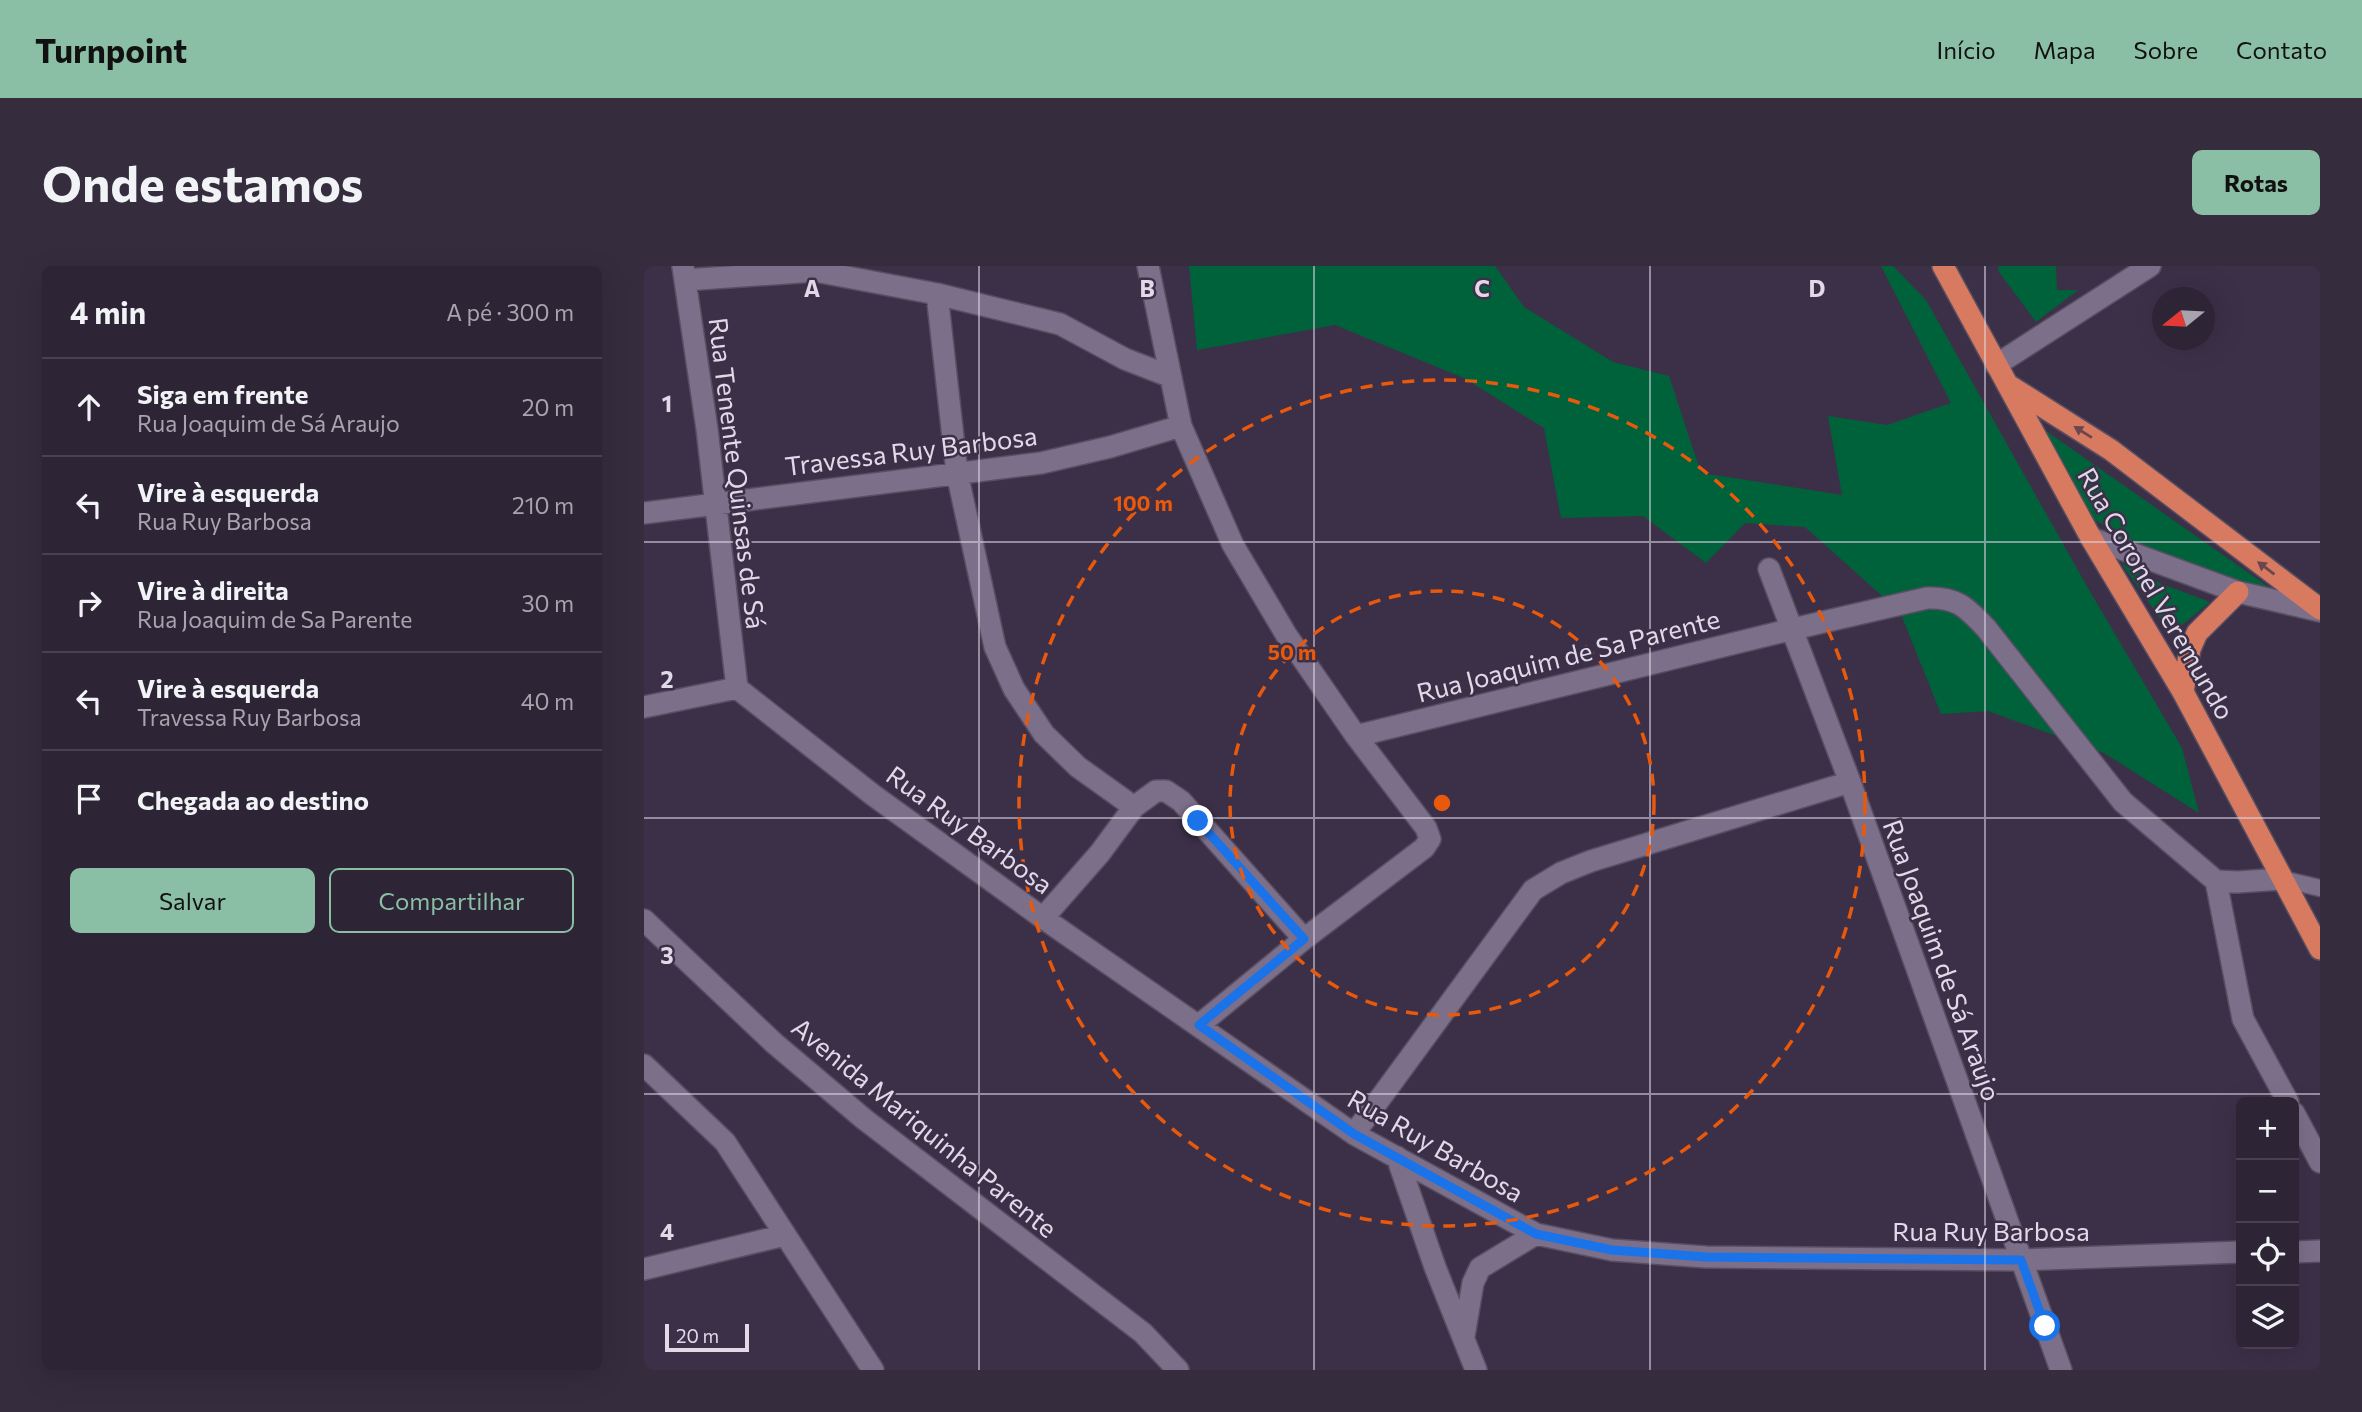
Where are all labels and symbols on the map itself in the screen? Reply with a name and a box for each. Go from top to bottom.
text: A [804,274,821,302]
text: B [1139,274,1155,302]
text: C [1474,274,1490,302]
text: D [1809,274,1826,302]
north arrow [2152,287,2215,350]
street label: Rua Tenente Quinsas de Sá [704,316,772,630]
text: 1 [662,389,672,417]
street label: Travessa Ruy Barbosa [783,419,1039,481]
one-way arrow [2074,426,2093,439]
street label: Rua Coronel Veremundo [2072,462,2242,724]
text: 100 m [1113,490,1173,515]
one-way arrow [2256,561,2275,575]
street label: Rua Joaquim de Sa Parente [1413,602,1723,708]
text: 50 m [1268,639,1316,664]
text: 2 [660,665,674,693]
street label: Rua Ruy Barbosa [881,758,1059,900]
centre of rings [1430,791,1454,815]
route end [1182,805,1213,836]
street label: Rua Joaquim de Sá Araujo [1878,815,2008,1105]
text: 3 [660,941,674,969]
street label: Avenida Mariquinha Parente [786,1011,1064,1243]
street label: Rua Ruy Barbosa [1343,1082,1529,1208]
street label: Rua Ruy Barbosa [1892,1215,2090,1246]
text: 4 [660,1217,674,1245]
route start [2029,1310,2060,1341]
scale bar [665,1321,749,1353]

